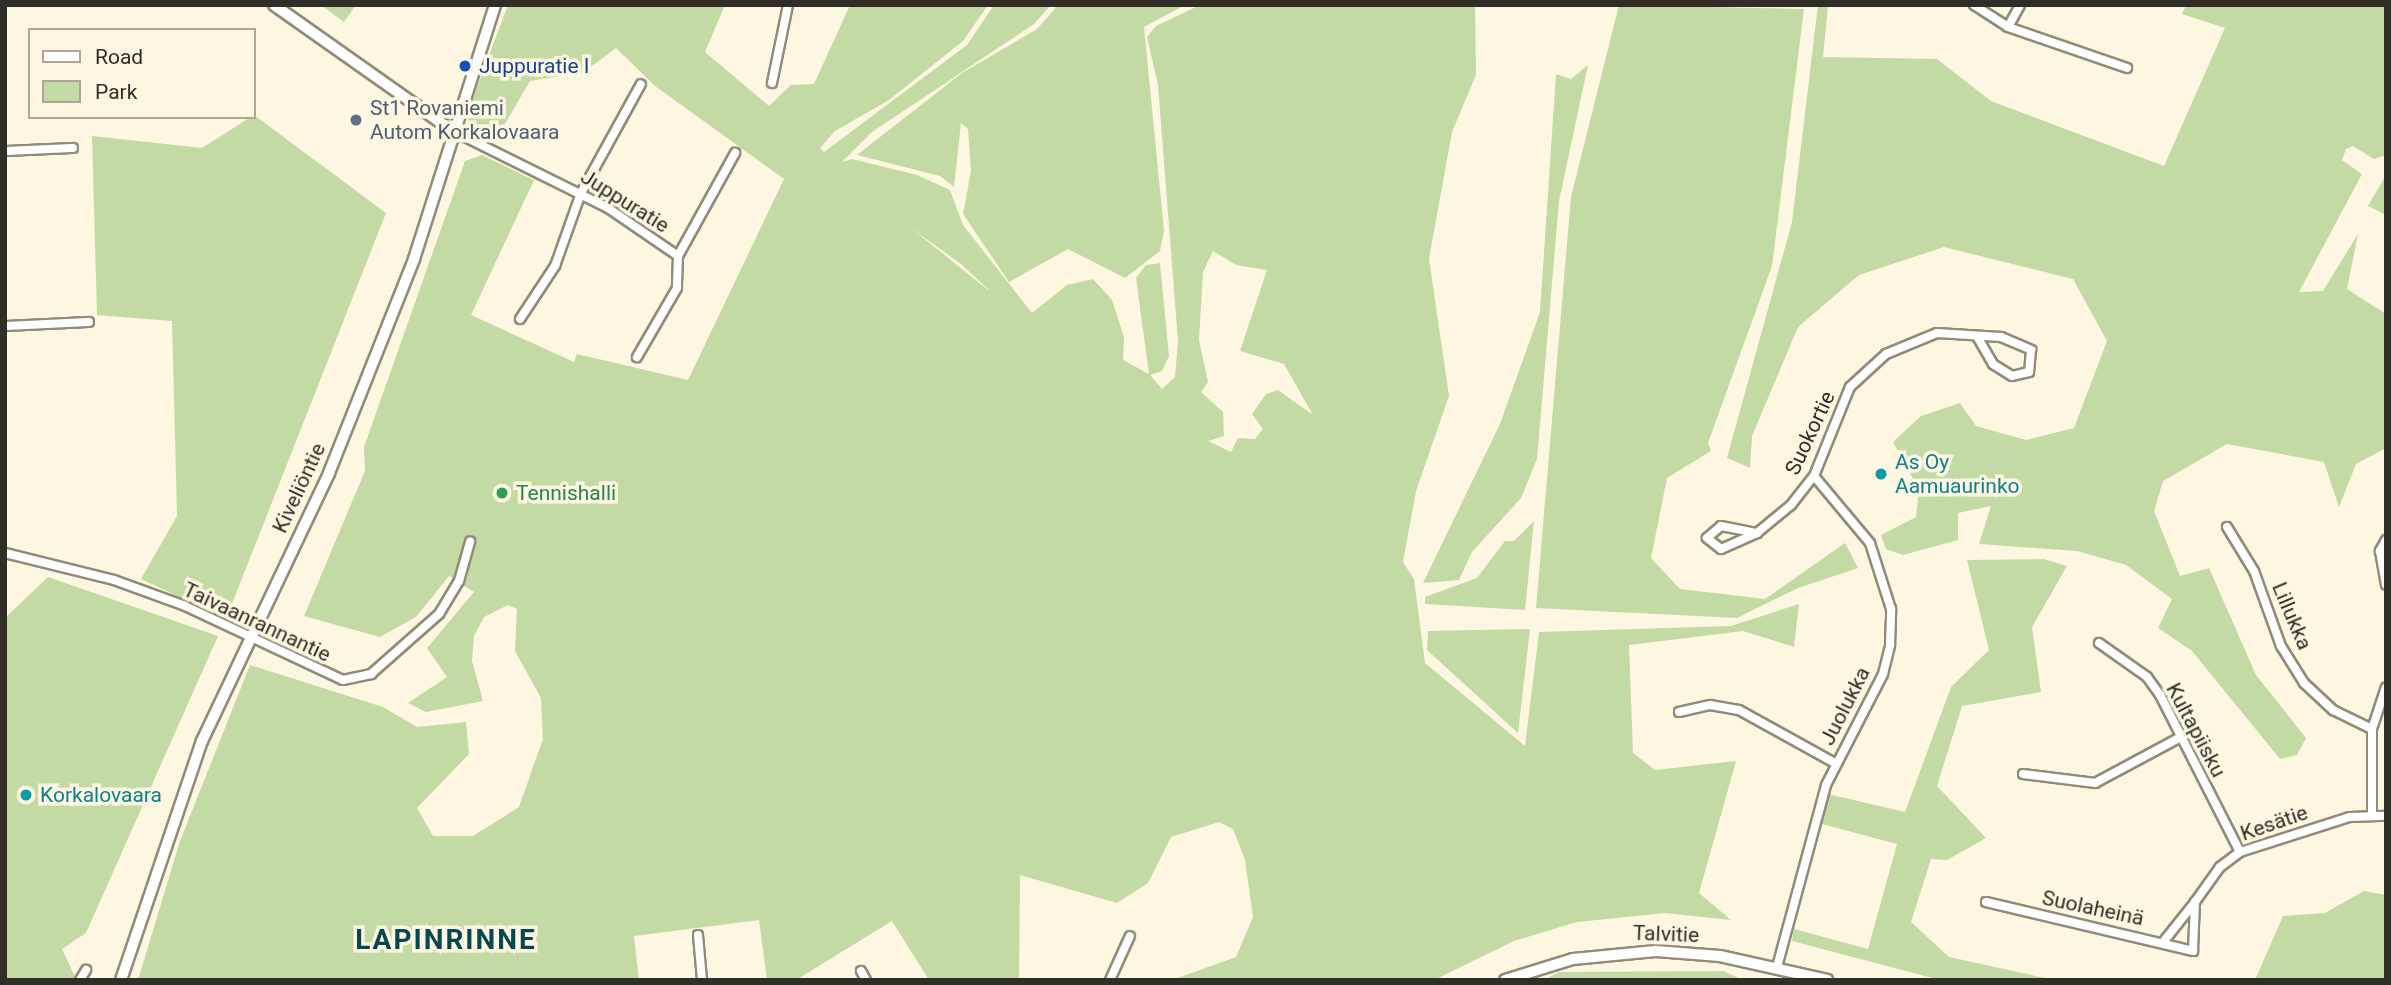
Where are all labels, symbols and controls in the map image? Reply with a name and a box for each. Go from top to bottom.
legend [28,28,256,119]
text: Road [95,45,143,69]
place label: Juppuratie I [479,53,589,79]
marker: Juppuratie I [457,58,473,74]
text: Park [95,80,137,104]
place label: St1 Rovaniemi Autom Korkalovaara [370,95,559,145]
marker: St1 Rovaniemi Autom Korkalovaara [348,112,364,128]
street label: Juppuratie [576,164,674,238]
street label: Suokortie [1780,387,1840,479]
street label: Kiveliöntie [267,439,331,537]
place label: As Oy Aamuaurinko [1895,449,2020,499]
marker: As Oy Aamuaurinko [1873,466,1889,482]
place label: Tennishalli [516,480,616,506]
marker: Tennishalli [494,485,510,501]
street label: Taivaanrannantie [179,577,335,667]
street label: Lillukka [2267,578,2317,654]
street label: Juolukka [1815,663,1875,749]
street label: Kultapiisku [2161,679,2231,781]
place label: Korkalovaara [40,782,162,808]
marker: Korkalovaara [18,787,34,803]
street label: Kesätie [2237,800,2311,846]
street label: Suolaheinä [2040,885,2146,931]
street label: Talvitie [1632,920,1700,948]
district label: LAPINRINNE [356,923,536,957]

